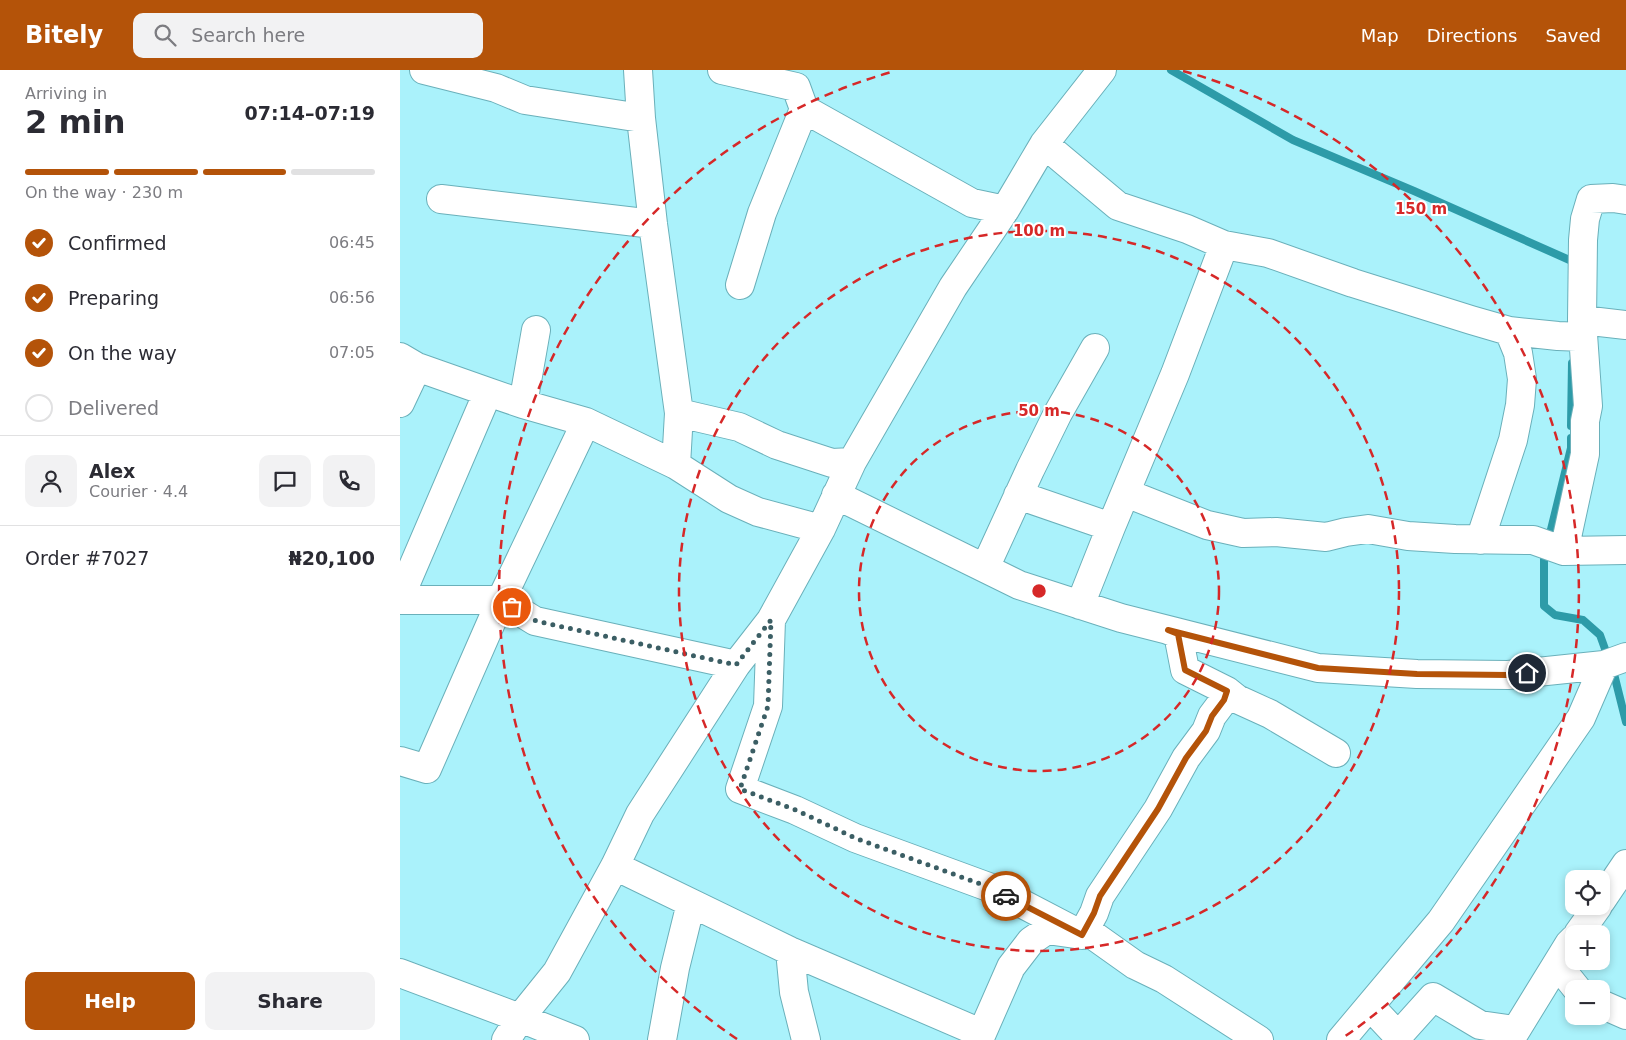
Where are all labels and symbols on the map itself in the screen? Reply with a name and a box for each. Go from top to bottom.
text: 150 m [1395,200,1447,218]
text: 100 m [1013,222,1065,240]
text: 50 m [1018,402,1060,420]
centre of rings [1030,582,1048,600]
pin [491,586,533,628]
pin [1506,652,1548,694]
courier [981,871,1031,921]

